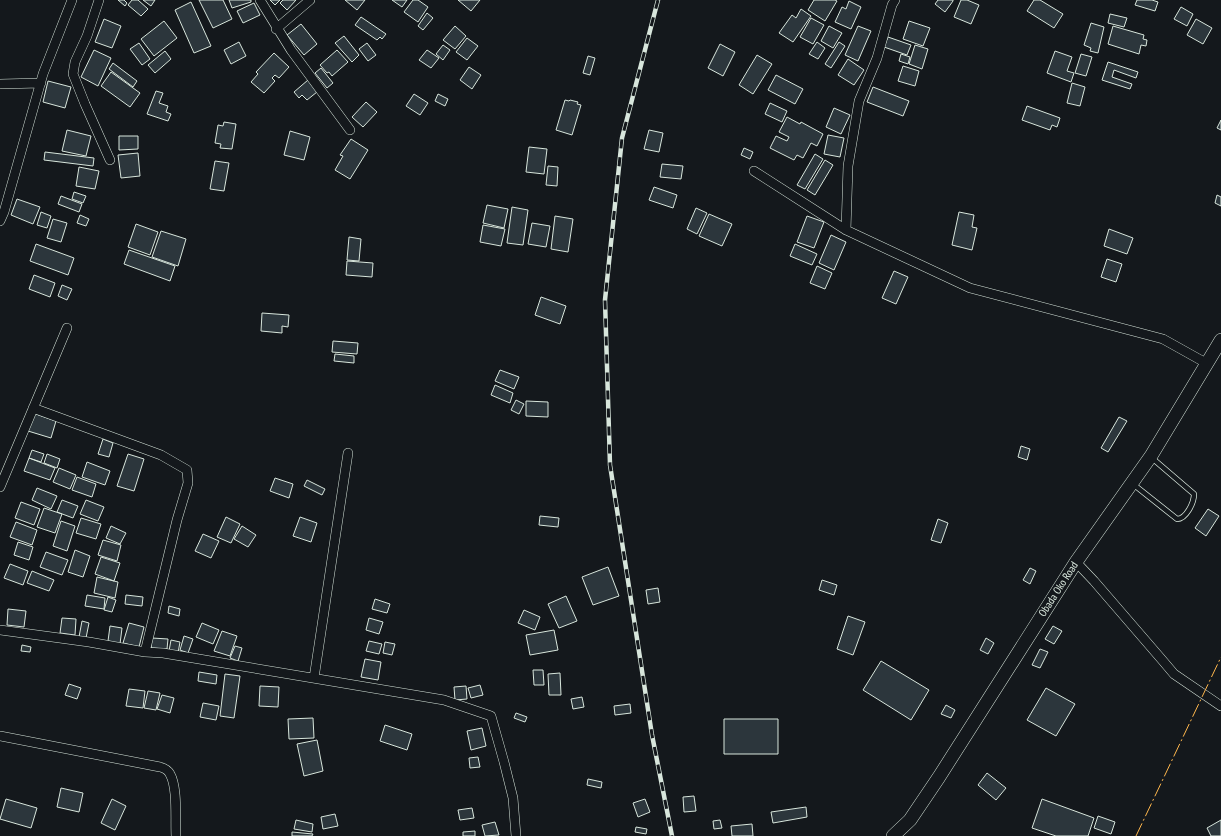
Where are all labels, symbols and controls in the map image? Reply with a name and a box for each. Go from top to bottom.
street label: Obada Oko Road [1035,559,1081,619]

